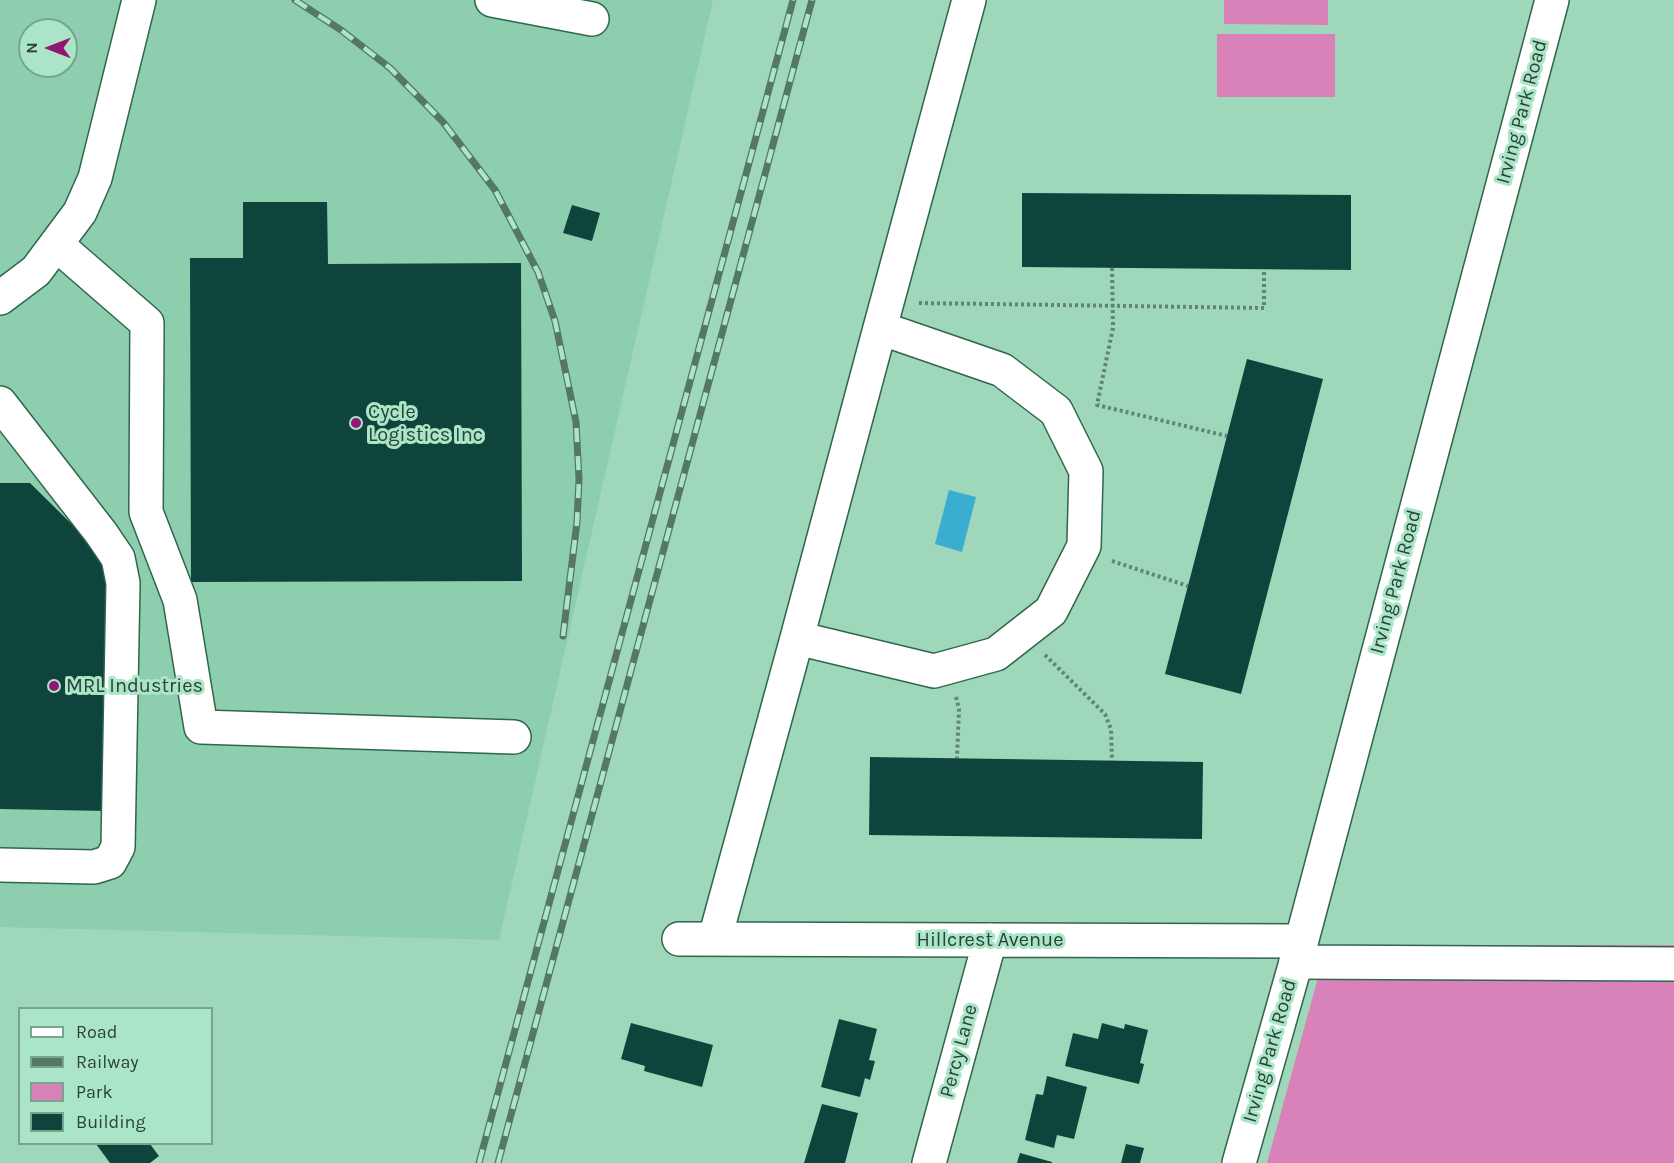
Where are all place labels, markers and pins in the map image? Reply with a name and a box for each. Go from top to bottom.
place label: Cycle Logistics Inc [368,400,483,447]
marker: Cycle Logistics Inc [349,416,363,430]
place label: MRL Industries [66,674,203,698]
marker: MRL Industries [47,679,61,693]

